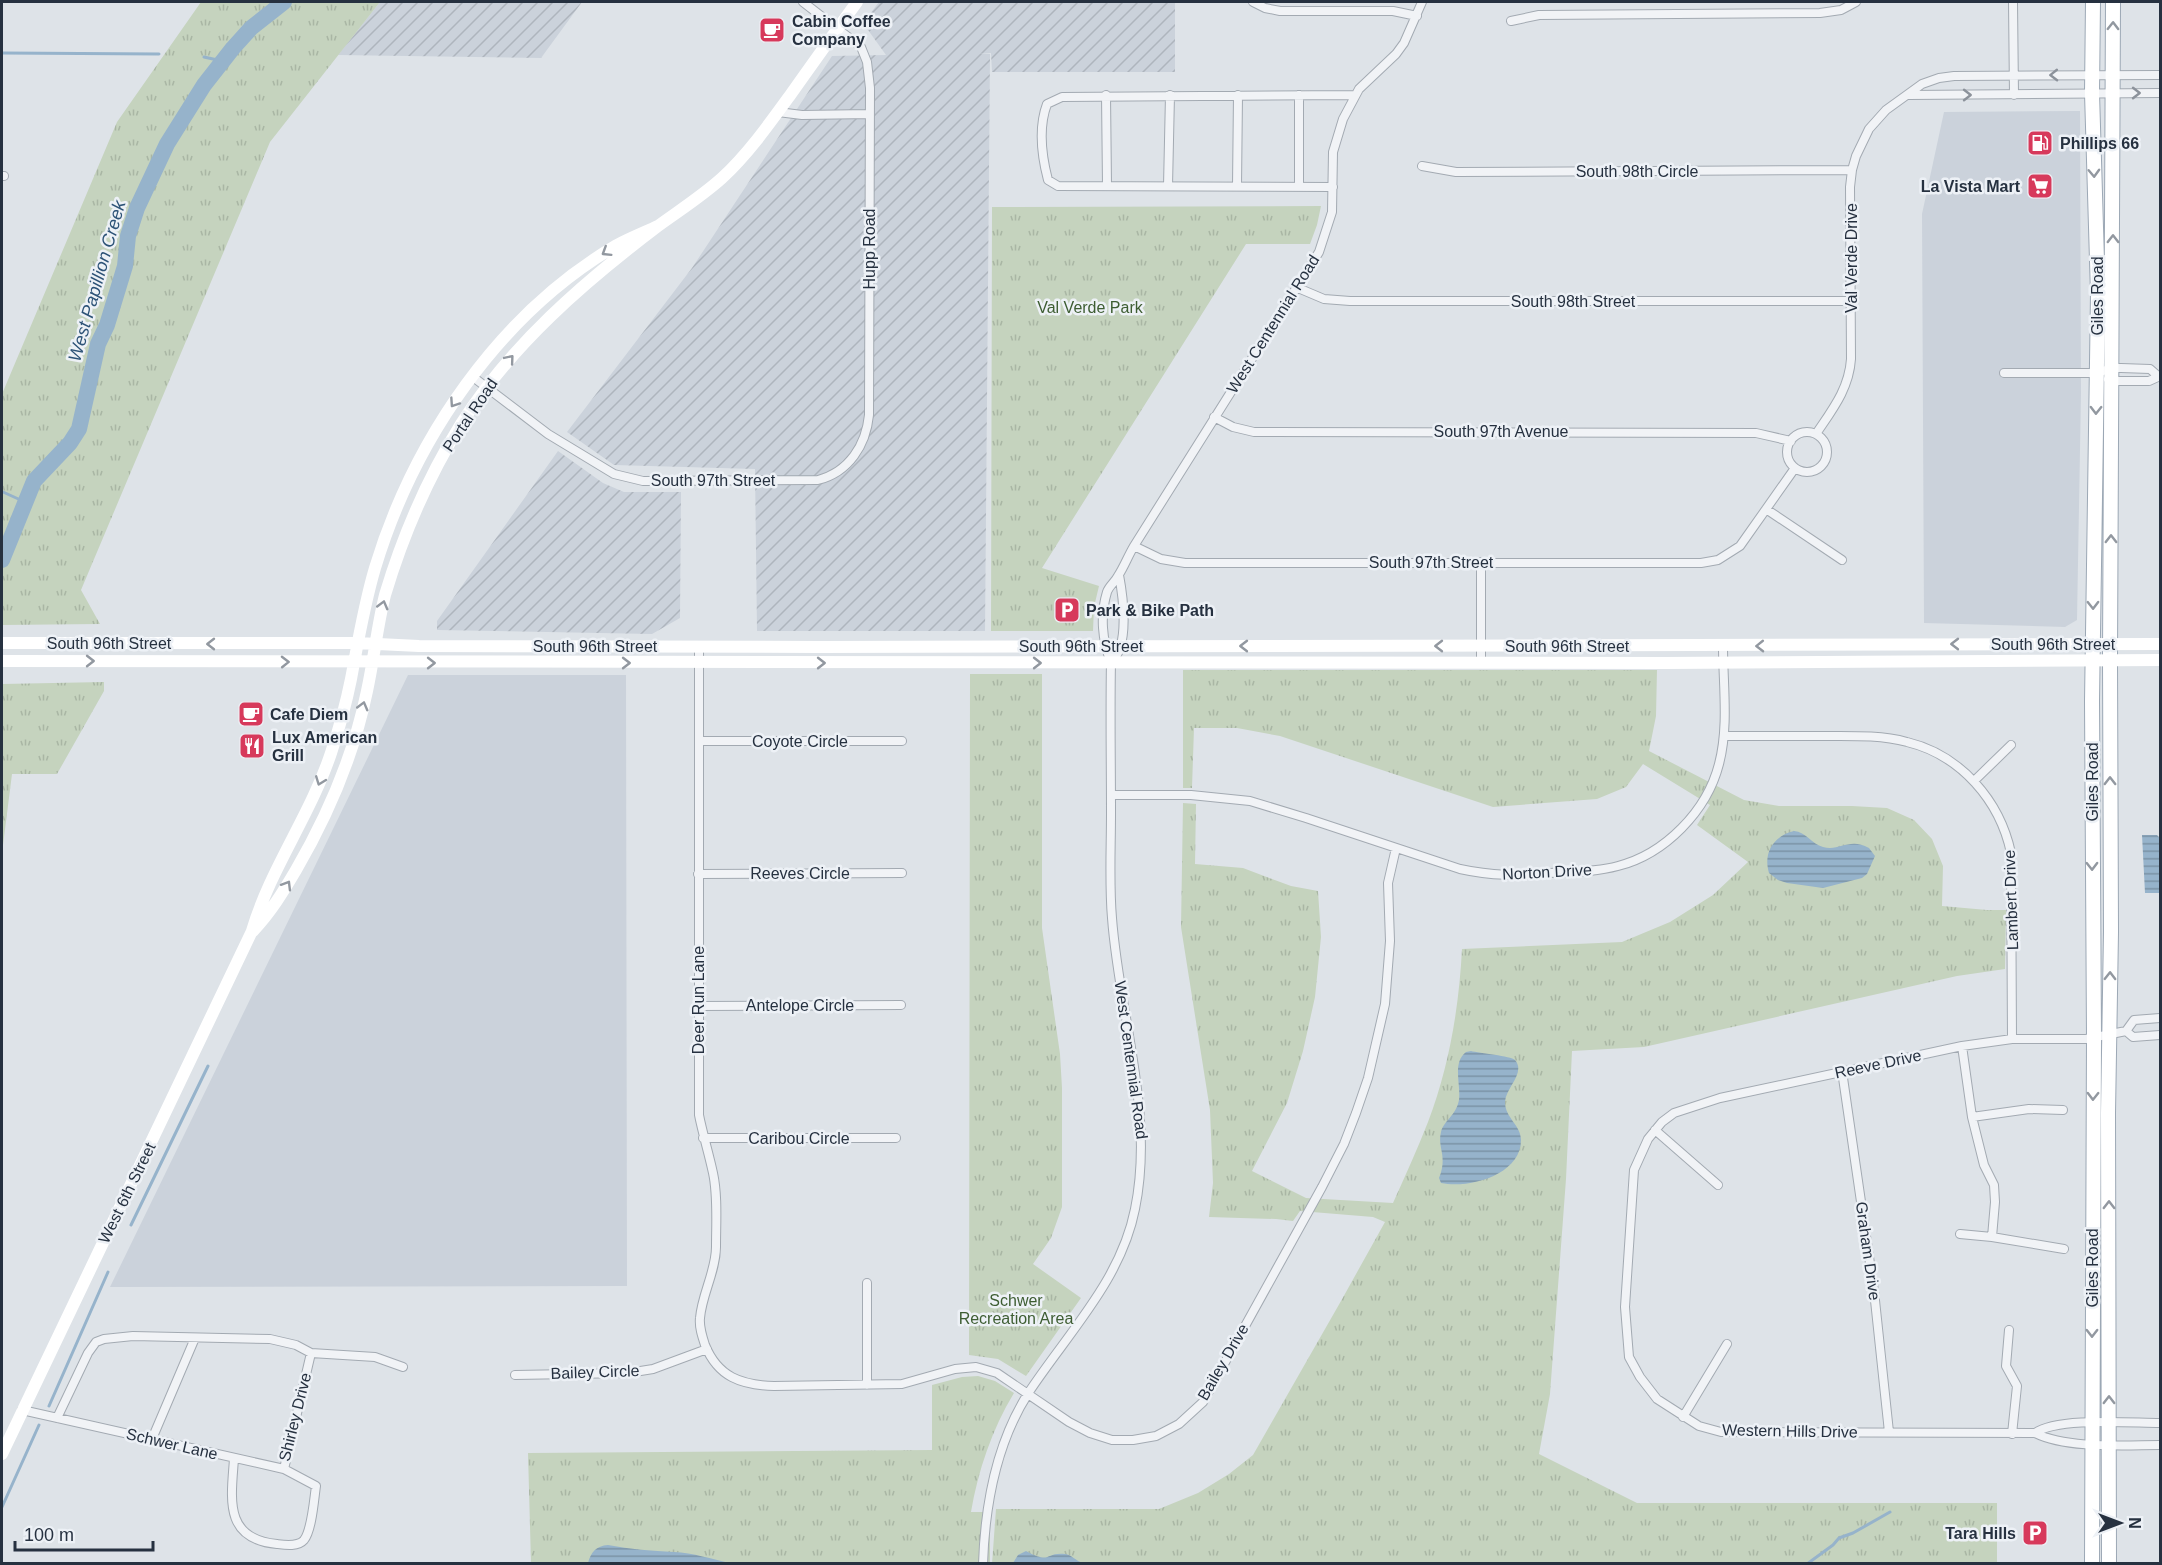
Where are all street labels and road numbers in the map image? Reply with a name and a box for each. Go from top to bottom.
street label: South 98th Circle [1576,163,1698,180]
street label: Val Verde Drive [1843,203,1860,313]
street label: Hupp Road [861,209,878,289]
street label: West Centennial Road [1223,252,1323,396]
street label: Giles Road [2089,256,2106,336]
street label: South 98th Street [1511,293,1636,310]
street label: Portal Road [439,375,501,455]
street label: South 97th Avenue [1434,423,1569,440]
street label: South 97th Street [651,472,776,489]
street label: South 97th Street [1369,554,1494,571]
street label: South 96th Street [47,635,172,652]
street label: South 96th Street [1991,636,2116,653]
street label: South 96th Street [533,638,658,655]
street label: South 96th Street [1019,638,1144,655]
street label: South 96th Street [1505,638,1630,655]
street label: Coyote Circle [752,733,848,750]
street label: Giles Road [2084,742,2101,822]
street label: Lambert Drive [2001,849,2021,951]
street label: Norton Drive [1502,861,1592,883]
street label: Reeves Circle [750,865,850,882]
street label: Deer Run Lane [690,946,707,1054]
street label: West Centennial Road [1111,980,1151,1140]
street label: Antelope Circle [746,997,854,1014]
street label: Reeve Drive [1833,1047,1923,1081]
street label: Caribou Circle [748,1130,850,1147]
street label: West 6th Street [95,1139,159,1246]
street label: Graham Drive [1853,1201,1883,1302]
street label: Giles Road [2084,1228,2101,1308]
street label: Bailey Drive [1194,1321,1252,1403]
street label: Bailey Circle [550,1362,640,1382]
street label: Shirley Drive [276,1371,314,1463]
street label: Western Hills Drive [1722,1421,1858,1441]
street label: Schwer Lane [125,1425,220,1463]

